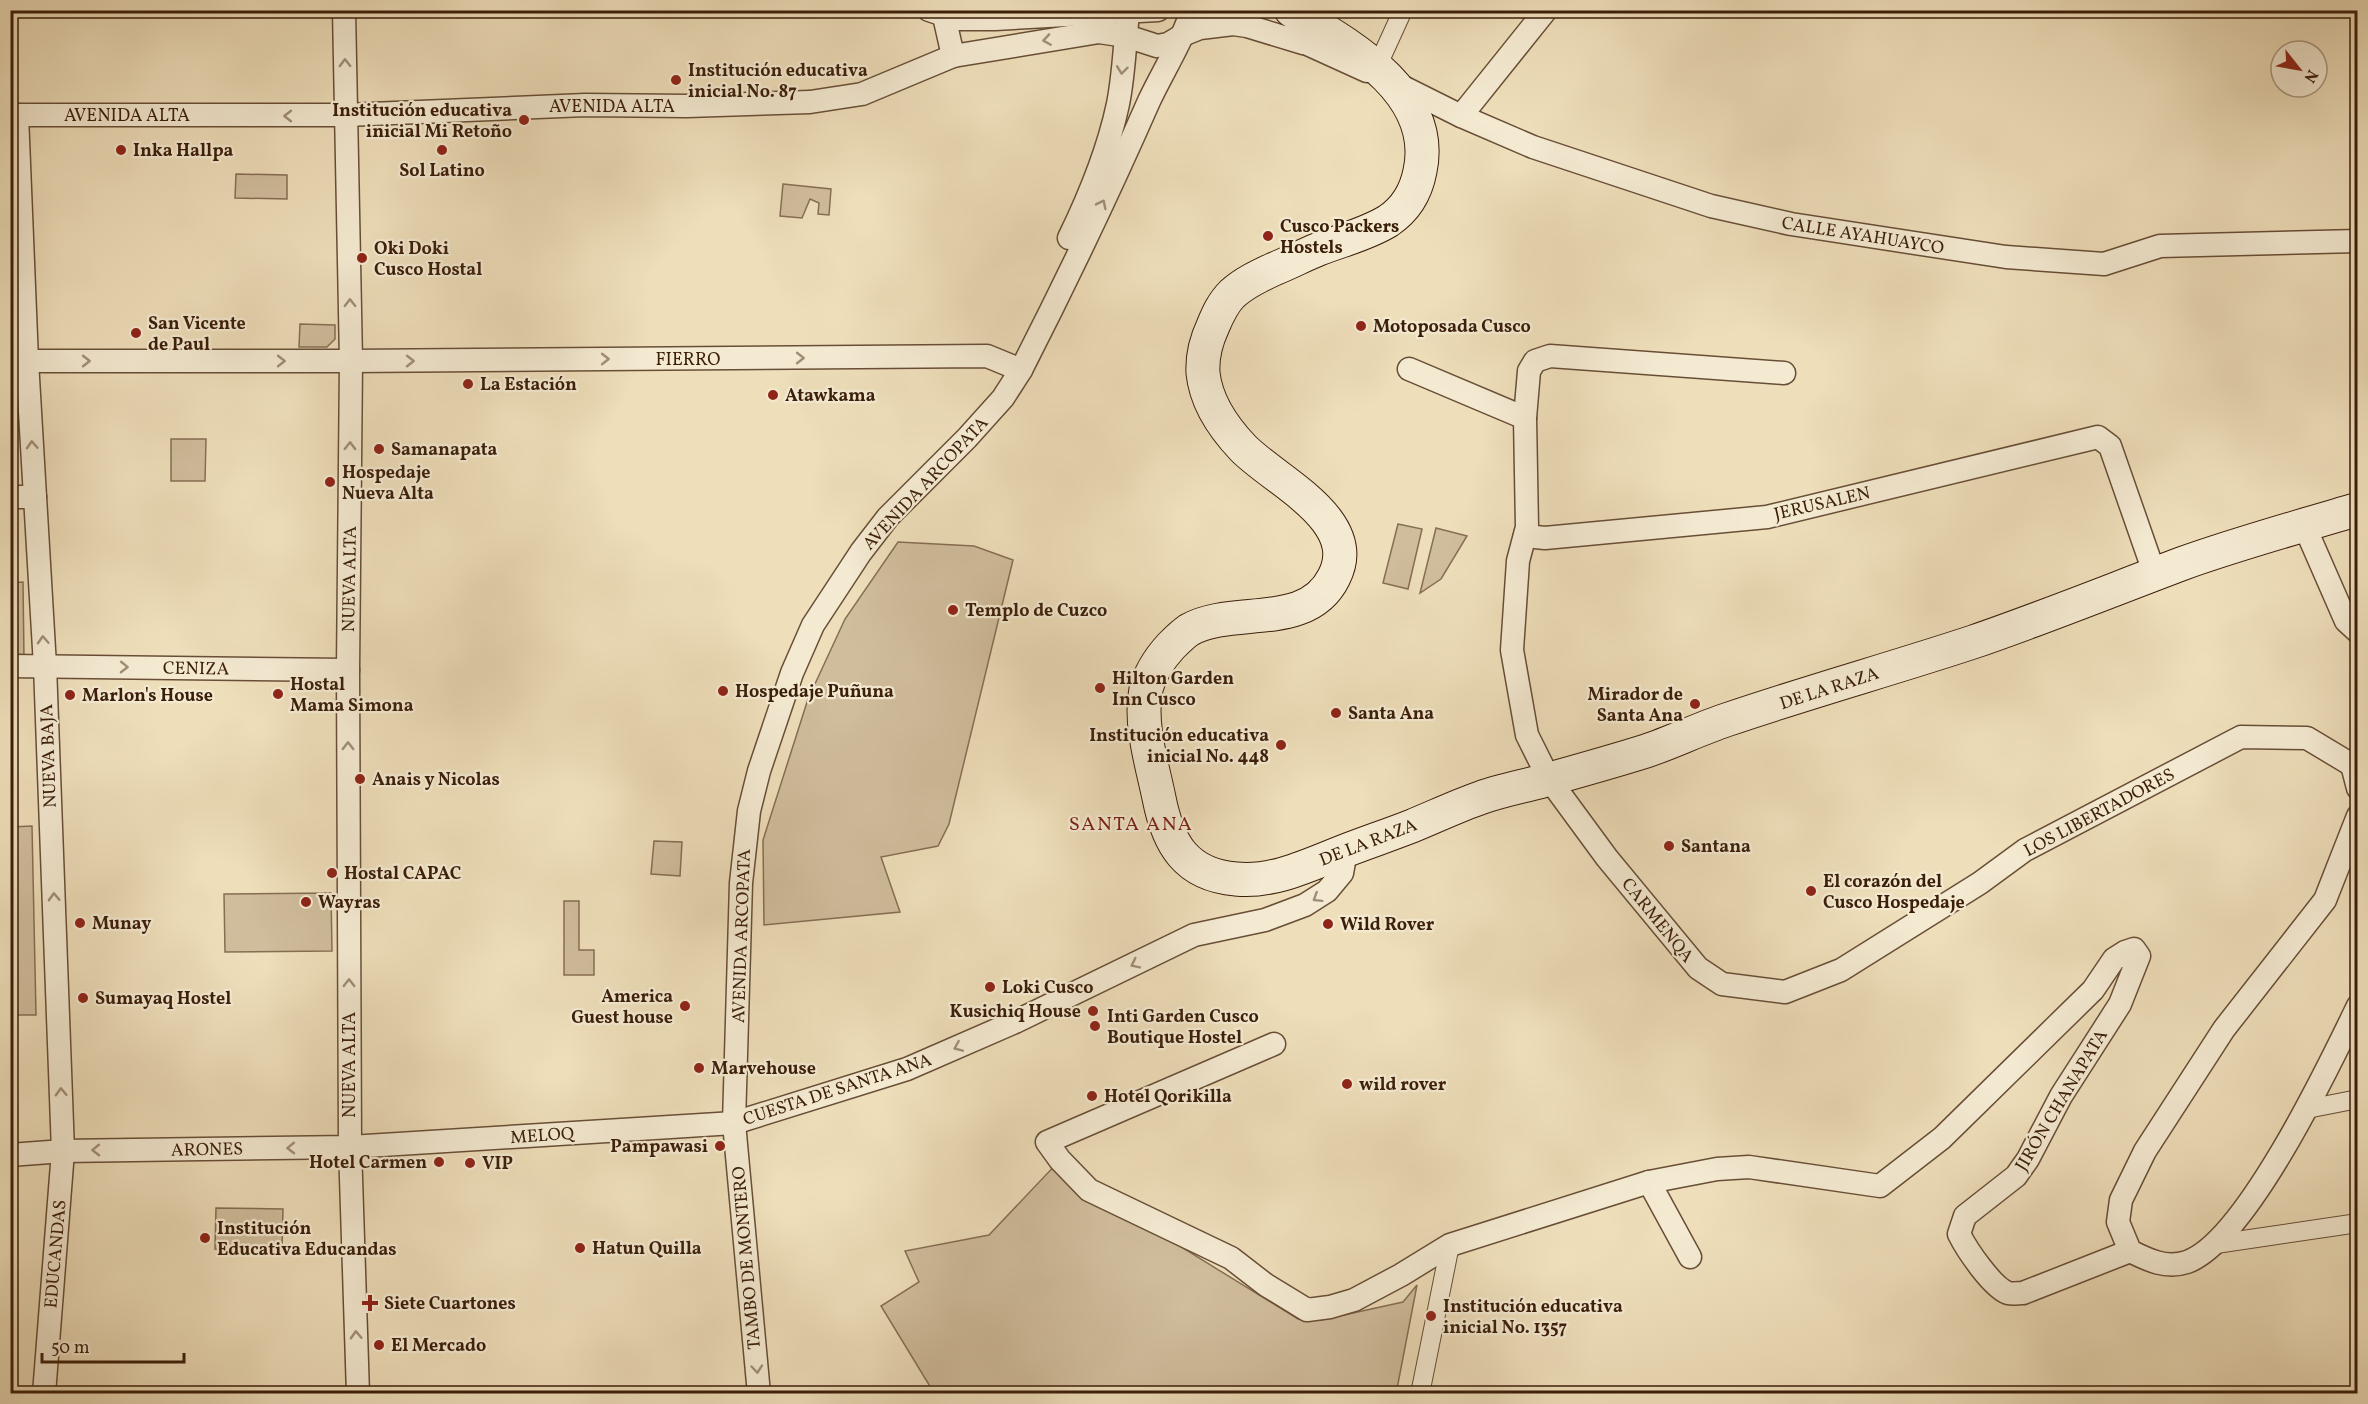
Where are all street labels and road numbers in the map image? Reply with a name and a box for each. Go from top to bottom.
street label: AVENIDA ALTA [549,95,675,120]
street label: AVENIDA ALTA [64,104,190,129]
street label: CALLE AYAHUAYCO [1780,211,1946,262]
street label: FIERRO [655,348,721,373]
street label: AVENIDA ARCOPATA [857,412,995,556]
street label: JERUSALEN [1772,481,1873,528]
street label: NUEVA ALTA [337,525,364,632]
street label: CENIZA [163,656,230,683]
street label: DE LA RAZA [1777,662,1883,717]
street label: NUEVA BAJA [35,703,64,808]
street label: LOS LIBERTADORES [2020,763,2180,864]
street label: DE LA RAZA [1316,813,1421,874]
street label: AVENIDA ARCOPATA [727,848,758,1024]
street label: CARMENQA [1615,873,1699,969]
street label: NUEVA ALTA [338,1012,363,1118]
street label: JIRÓN CHANAPATA [2010,1025,2115,1176]
street label: CUESTA DE SANTA ANA [740,1048,935,1133]
street label: MELOQ [509,1122,576,1151]
street label: ARONES [171,1137,243,1164]
street label: TAMBO DE MONTERO [727,1165,768,1351]
street label: EDUCANDAS [39,1199,74,1309]

